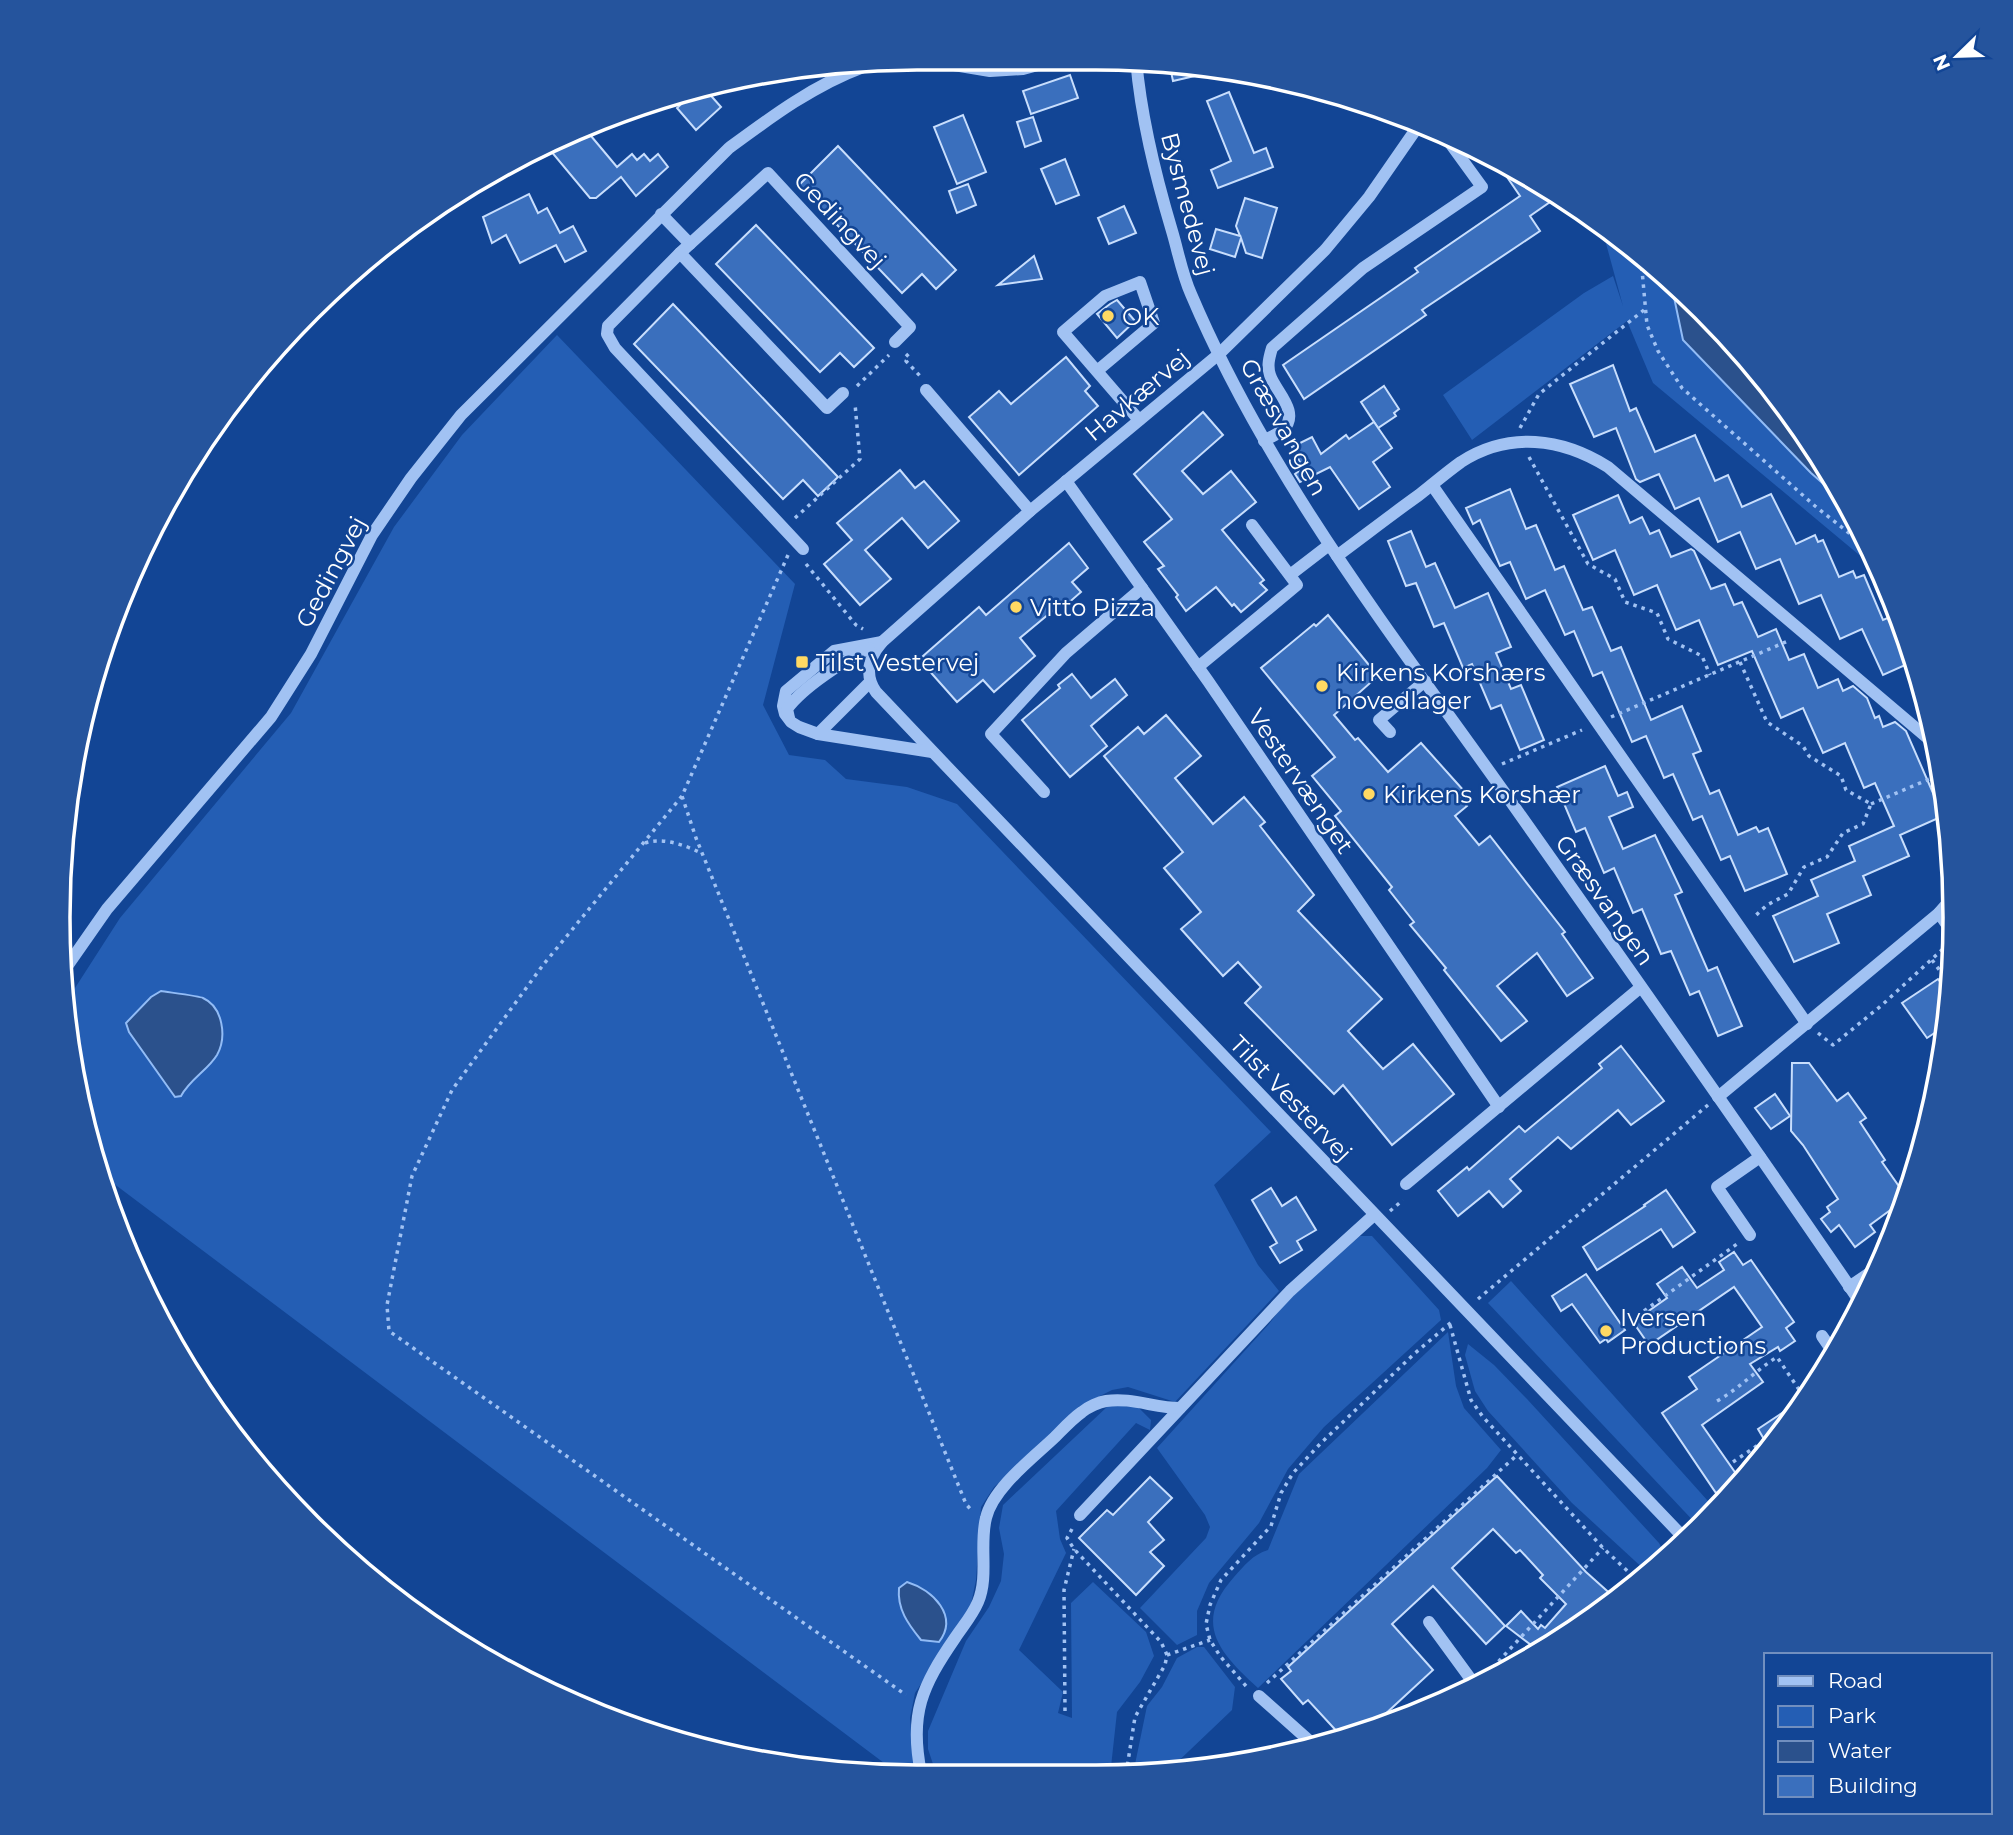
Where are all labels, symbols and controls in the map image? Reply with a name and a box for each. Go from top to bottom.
north arrow [1922,21,1992,91]
text: N [1928,51,1955,74]
street label: Bysmedevej [1155,129,1221,279]
street label: Gedingvej [788,165,892,275]
place label: OK [1122,302,1159,331]
marker: OK [1100,308,1116,324]
street label: Havkærvej [1079,343,1195,447]
street label: Græsvangen [1234,353,1334,501]
street label: Gedingvej [290,511,372,633]
place label: Vitto Pizza [1030,593,1155,622]
marker: Vitto Pizza [1008,599,1024,615]
place label: Tilst Vestervej [816,648,979,677]
marker: Tilst Vestervej [794,654,810,670]
place label: Kirkens Korshærs hovedlager [1336,658,1546,715]
marker: Kirkens Korshærs hovedlager [1314,678,1330,694]
street label: Vestervænget [1242,703,1360,859]
place label: Kirkens Korshær [1383,780,1581,809]
marker: Kirkens Korshær [1361,786,1377,802]
street label: Græsvangen [1549,829,1661,971]
street label: Tilst Vestervej [1224,1029,1358,1167]
place label: Iversen Productions [1620,1303,1766,1360]
marker: Iversen Productions [1598,1323,1614,1339]
legend [1764,1653,1992,1814]
text: Road [1828,1668,1883,1693]
text: Park [1828,1703,1876,1728]
text: Water [1828,1738,1892,1763]
text: Building [1828,1773,1918,1798]

